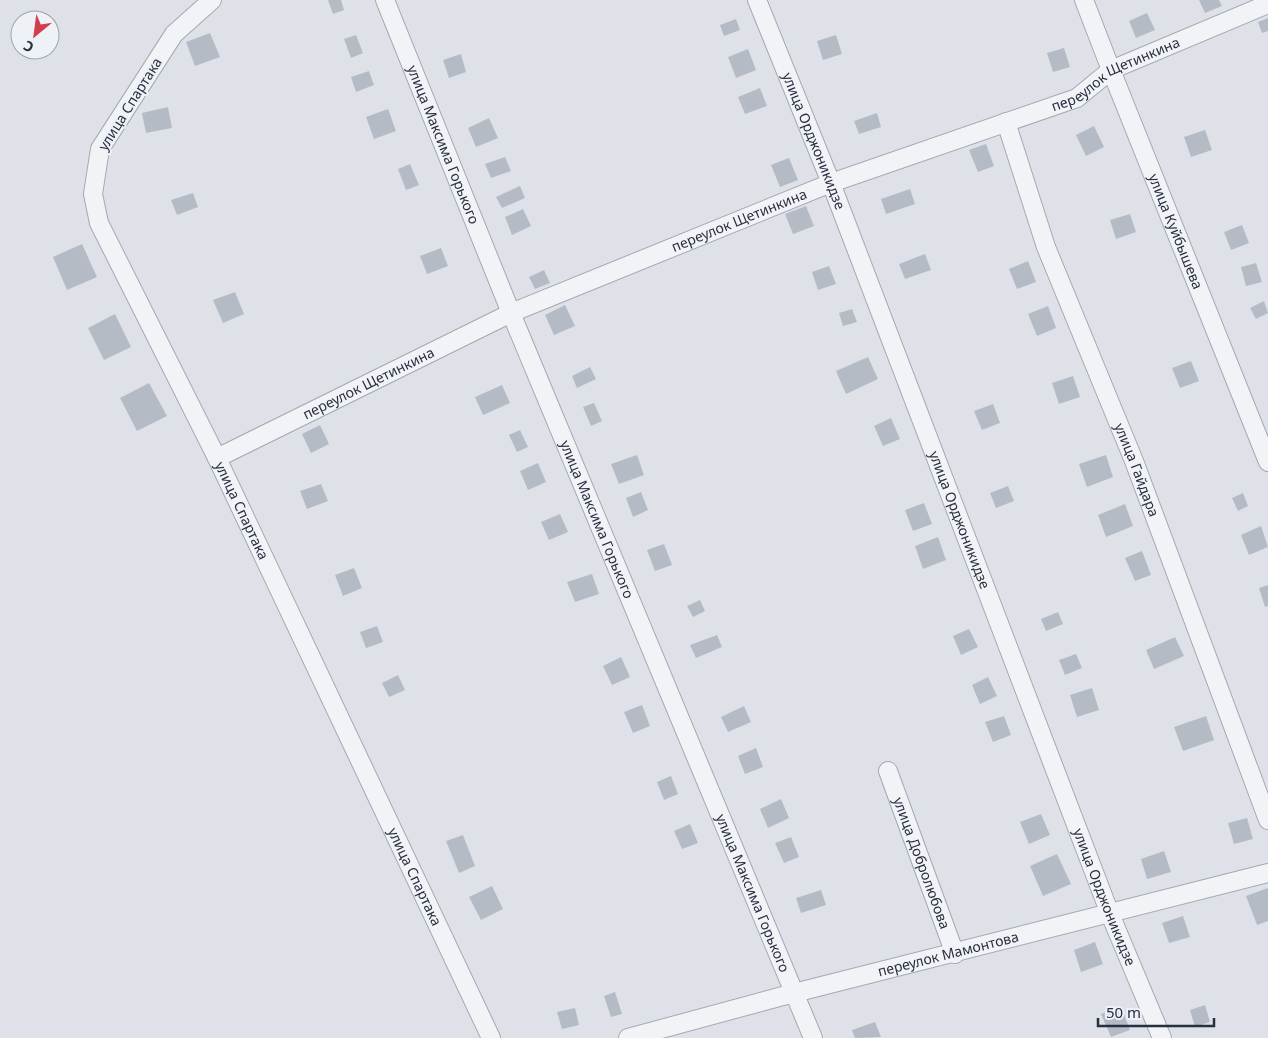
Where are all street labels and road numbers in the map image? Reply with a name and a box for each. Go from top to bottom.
street label: переулок Щетинкина [1049,32,1182,115]
street label: улица Спартака [93,54,166,154]
street label: улица Максима Горького [403,62,484,227]
street label: улица Орджоникидзе [778,69,850,212]
street label: улица Куйбышева [1145,171,1208,292]
street label: переулок Щетинкина [668,184,809,256]
street label: переулок Щетинкина [299,342,437,423]
street label: улица Гайдара [1110,420,1164,519]
street label: улица Максима Горького [556,437,639,601]
street label: улица Орджоникидзе [925,448,995,592]
street label: улица Спартака [211,458,274,562]
street label: улица Добролюбова [889,794,955,931]
street label: улица Максима Горького [712,811,795,975]
street label: улица Спартака [384,824,447,929]
street label: улица Орджоникидзе [1069,826,1141,969]
street label: переулок Мамонтова [876,927,1020,980]

